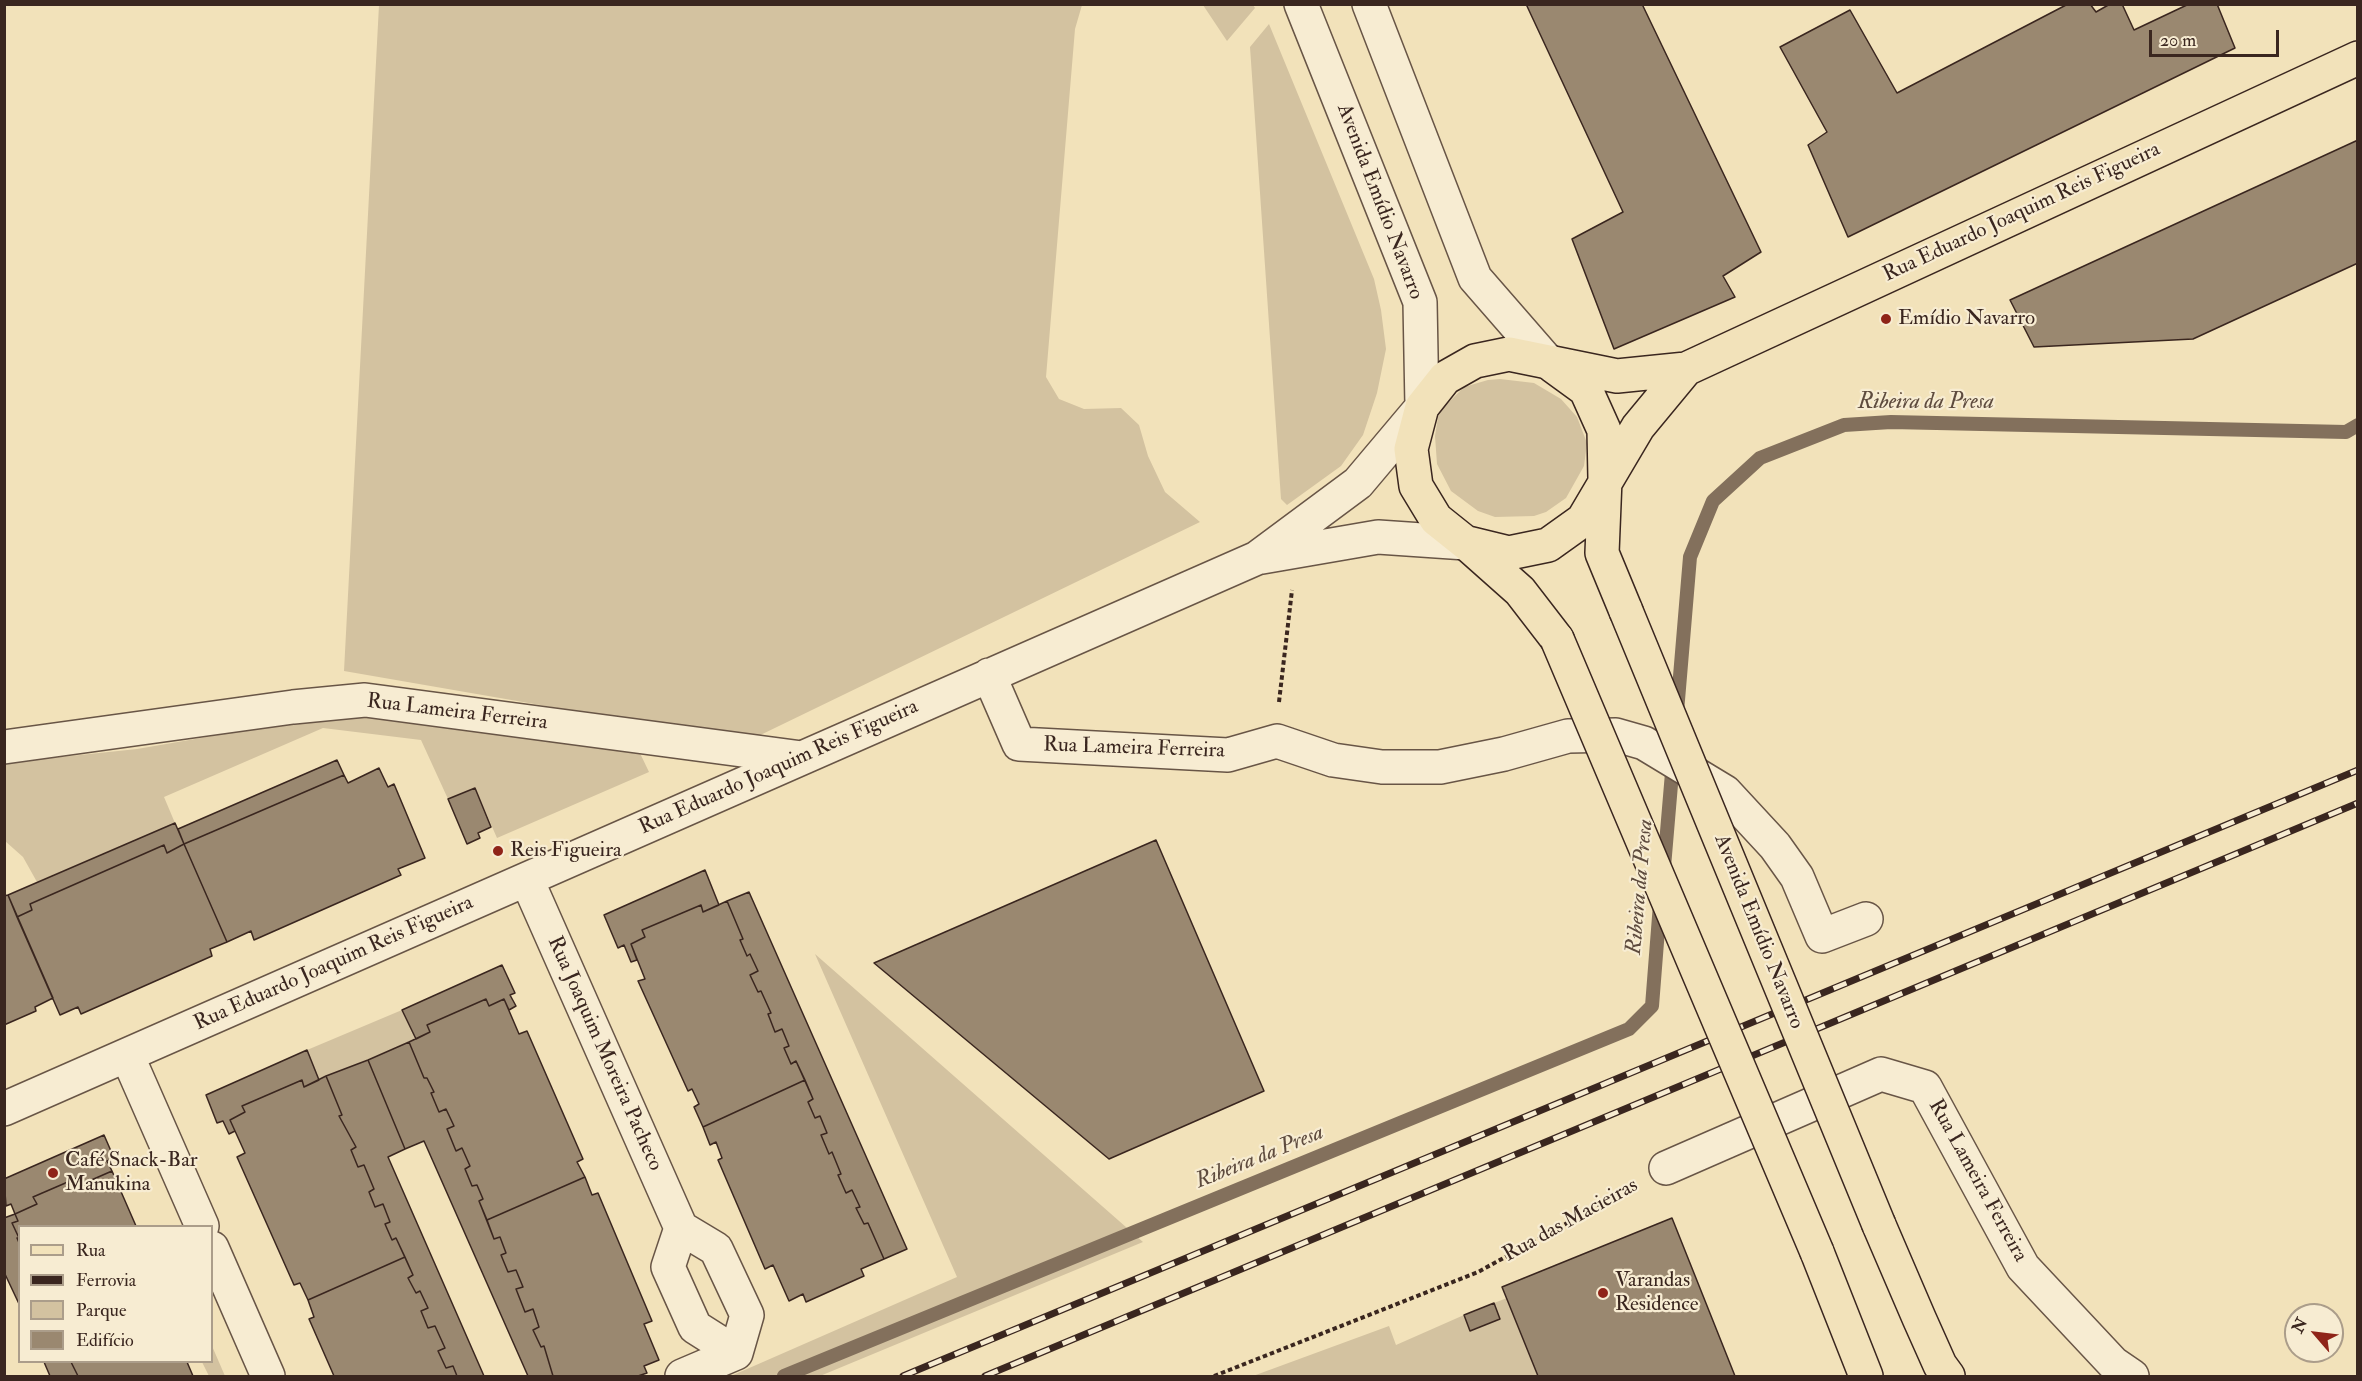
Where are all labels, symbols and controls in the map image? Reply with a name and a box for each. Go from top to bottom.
scale bar [2152,18,2282,56]
text: 20 m [2160,29,2196,52]
street label: Avenida Emídio Navarro [1330,101,1428,303]
street label: Rua Eduardo Joaquim Reis Figueira [1879,138,2165,288]
place label: Emídio Navarro [1898,306,2035,332]
marker: Emídio Navarro [1879,312,1893,326]
water label: Ribeira da Presa [1858,390,1994,416]
street label: Rua Lameira Ferreira [365,689,549,737]
street label: Rua Eduardo Joaquim Reis Figueira [636,695,922,841]
street label: Rua Lameira Ferreira [1043,733,1225,765]
water label: Ribeira da Presa [1622,818,1660,956]
street label: Avenida Emídio Navarro [1707,831,1809,1033]
place label: Reis Figueira [510,838,622,864]
marker: Reis Figueira [491,844,505,858]
street label: Rua Eduardo Joaquim Reis Figueira [191,891,477,1037]
street label: Rua Joaquim Moreira Pacheco [541,933,667,1175]
street label: Rua Lameira Ferreira [1922,1095,2032,1267]
water label: Ribeira da Presa [1192,1120,1328,1196]
place label: Café Snack-Bar Manukina [65,1148,198,1198]
marker: Café Snack-Bar Manukina [46,1166,60,1180]
street label: Rua das Macieiras [1499,1174,1643,1268]
legend [18,1225,213,1363]
text: Rua [76,1239,105,1262]
place label: Varandas Residence [1615,1268,1698,1318]
text: Ferrovia [76,1269,136,1292]
marker: Varandas Residence [1596,1286,1610,1300]
text: Parque [76,1299,126,1322]
north arrow [2284,1303,2344,1363]
text: N [2288,1314,2312,1337]
text: Edifício [76,1329,134,1352]

